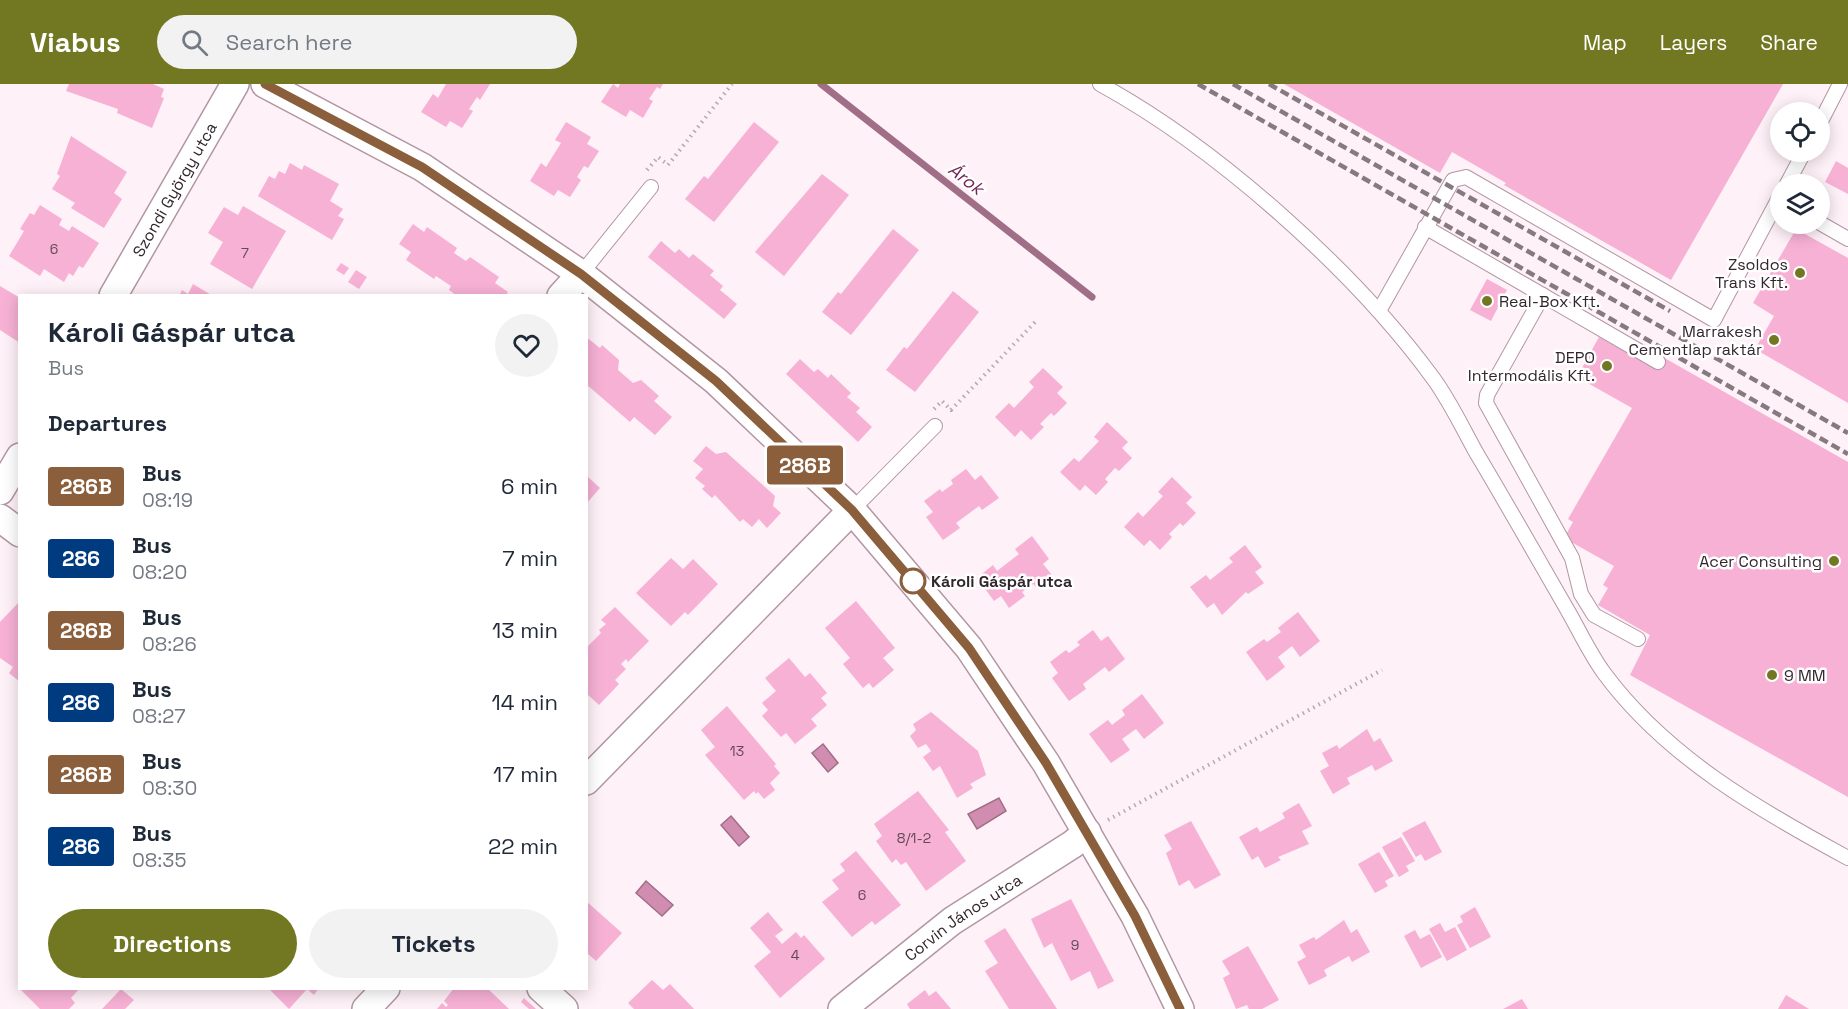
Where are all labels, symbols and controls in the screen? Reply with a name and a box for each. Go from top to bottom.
search box [157,15,577,69]
text: Viabus [30,24,121,60]
icon: search [178,26,211,59]
text: Search here [226,28,353,56]
text: Map [1583,29,1627,56]
text: Layers [1660,29,1727,56]
text: Share [1760,29,1818,56]
map controls [1770,102,1830,234]
button: locate [1770,102,1830,162]
street label: Szondi György utca [128,119,222,261]
water label: Árok [944,158,990,201]
button: layers [1770,174,1830,234]
house number: 6 [50,240,58,258]
house number: 7 [241,244,249,262]
place label: Zsoldos Trans Kft. [1715,254,1788,293]
marker: Zsoldos Trans Kft. [1793,266,1807,280]
place label: Real-Box Kft. [1499,291,1600,312]
marker: Real-Box Kft. [1480,294,1494,308]
text: Károli Gáspár utca [48,314,295,350]
button: heart [495,314,558,377]
place label: Marrakesh Cementlap raktár [1628,321,1762,360]
marker: Marrakesh Cementlap raktár [1767,333,1781,347]
place label: DEPO Intermodális Kft. [1468,347,1595,386]
text: Bus [48,355,84,381]
marker: DEPO Intermodális Kft. [1600,359,1614,373]
text: Departures [48,409,167,437]
line badge: 286B [763,446,847,484]
text: 286B [779,452,831,479]
text: Bus [142,459,182,487]
text: 6 min [501,472,558,500]
text: 286B [60,473,112,500]
text: 08:19 [142,487,193,513]
text: Bus [132,531,172,559]
text: 7 min [502,544,558,572]
text: 286 [62,545,100,572]
place label: Acer Consulting [1699,551,1822,572]
marker: Acer Consulting [1827,554,1841,568]
text: 08:20 [132,559,187,585]
marker: Károli Gáspár utca [900,568,926,594]
place label: Károli Gáspár utca [931,571,1072,592]
text: Bus [142,603,182,631]
text: 13 min [492,616,558,644]
text: 286B [60,617,112,644]
text: 08:26 [142,631,197,657]
place label: 9 MM [1784,665,1826,686]
marker: 9 MM [1765,668,1779,682]
text: Bus [132,675,172,703]
text: 14 min [492,688,558,716]
text: 286 [62,689,100,716]
text: 08:27 [132,703,186,729]
house number: 13 [730,742,744,760]
text: Bus [142,747,182,775]
text: 17 min [493,760,558,788]
text: 286B [60,761,112,788]
text: 08:30 [142,775,197,801]
text: Bus [132,819,172,847]
house number: 8/1-2 [897,829,931,847]
text: 22 min [488,832,558,860]
text: 286 [62,833,100,860]
text: 08:35 [132,847,186,873]
street label: Corvin János utca [900,869,1026,966]
house number: 6 [858,886,866,904]
button: Directions [48,909,297,978]
button: Tickets [309,909,558,978]
house number: 9 [1071,936,1079,954]
house number: 4 [791,946,800,964]

